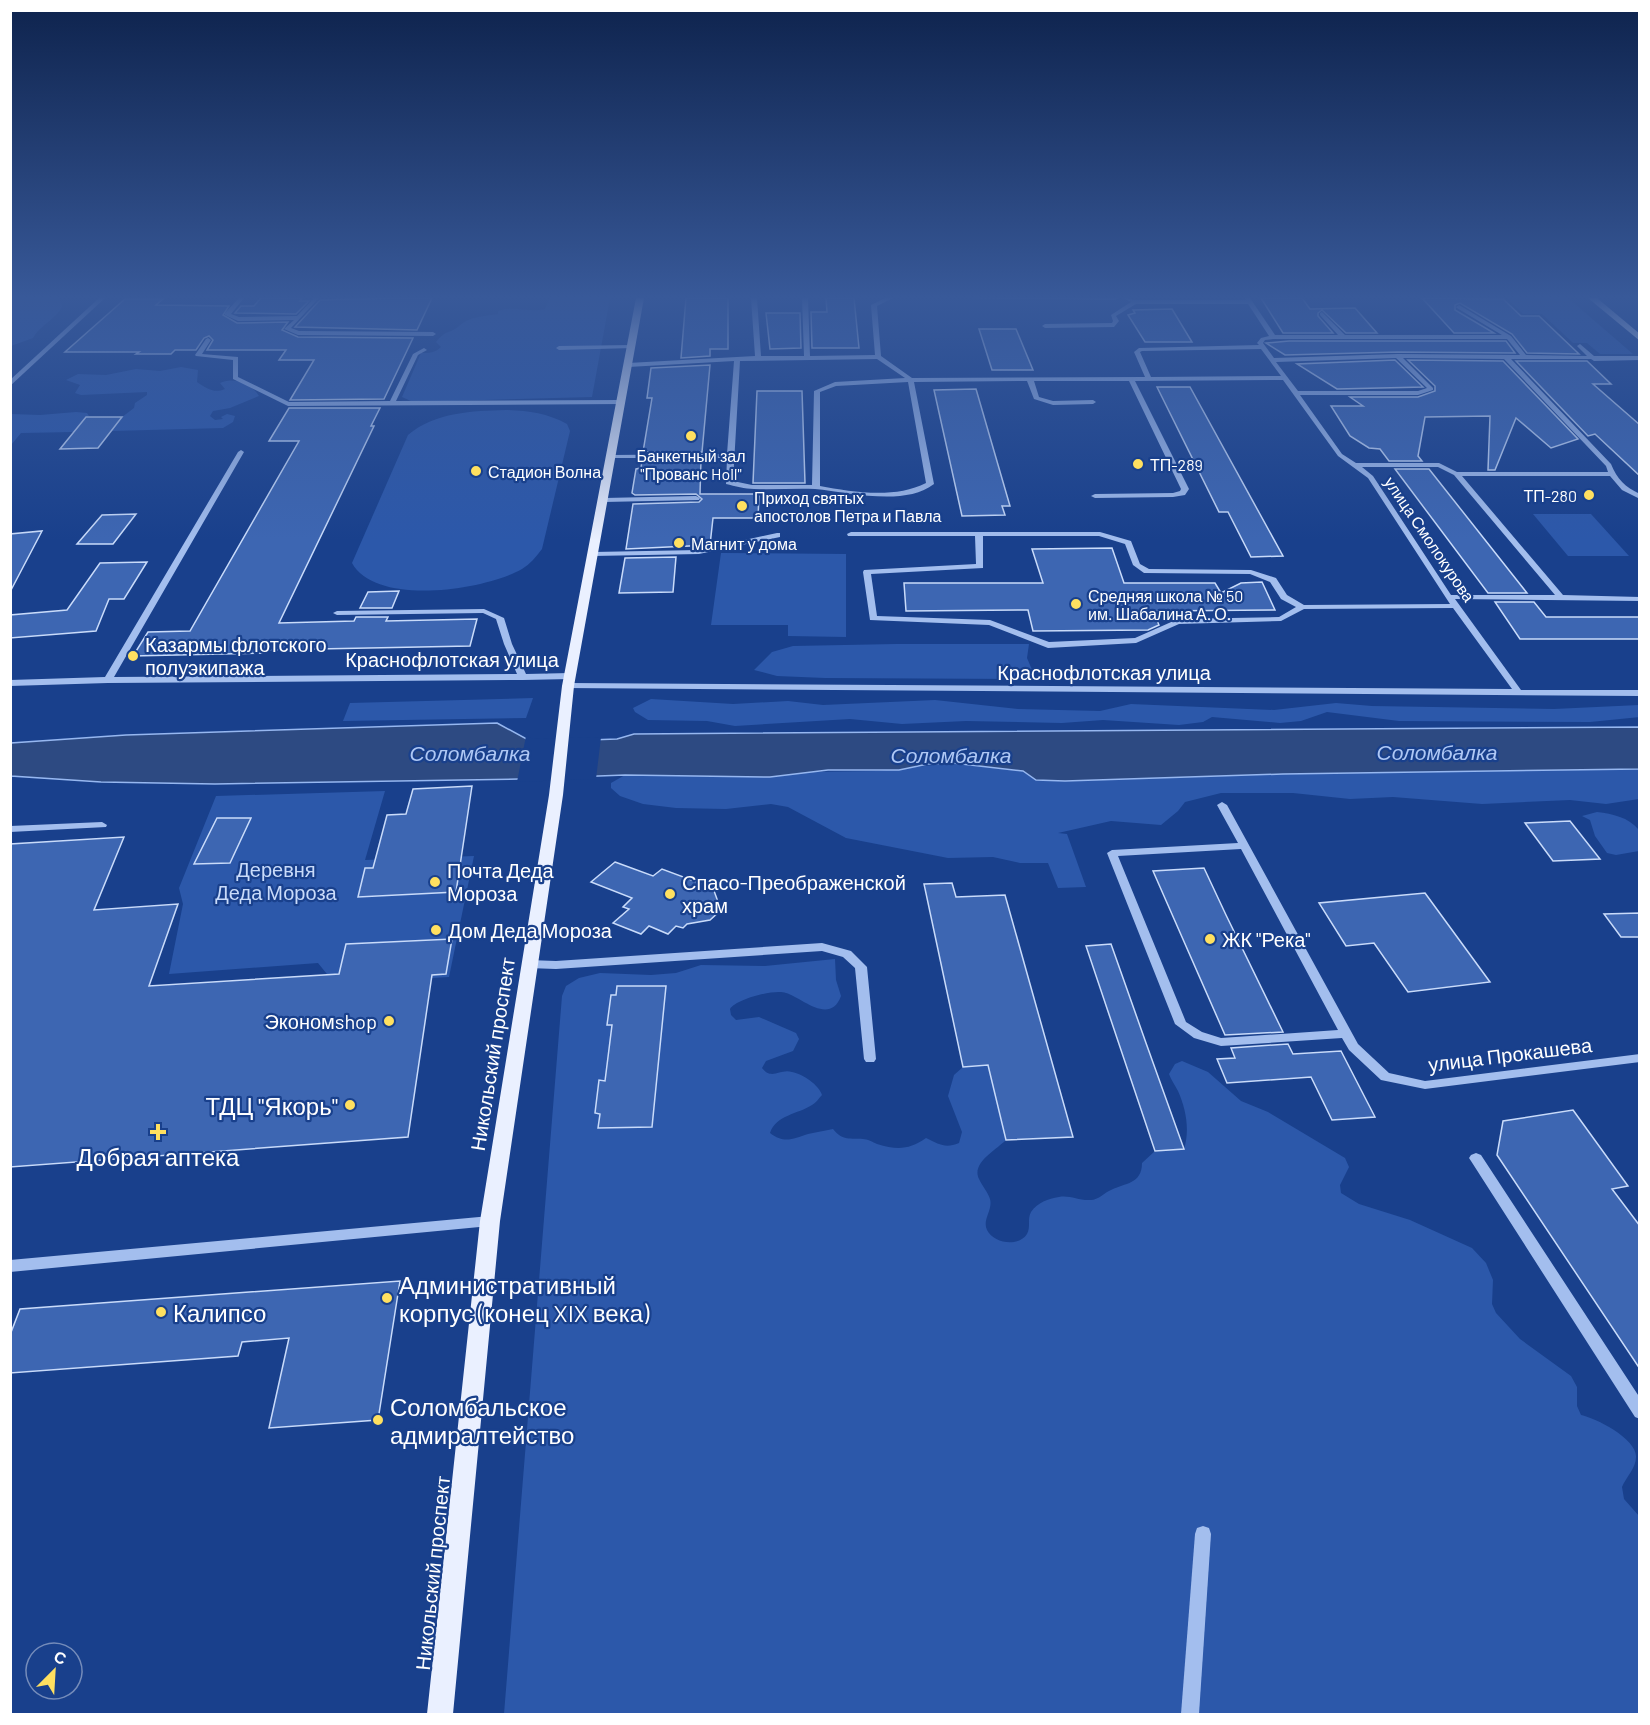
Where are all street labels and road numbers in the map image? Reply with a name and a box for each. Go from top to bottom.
street label: улица Смолокурова [1381,473,1479,605]
street label: Краснофлотская улица [345,647,560,671]
street label: Краснофлотская улица [997,660,1212,684]
street label: Никольский проспект [465,956,519,1152]
street label: улица Прокашева [1427,1032,1594,1076]
street label: Никольский проспект [410,1474,454,1672]

